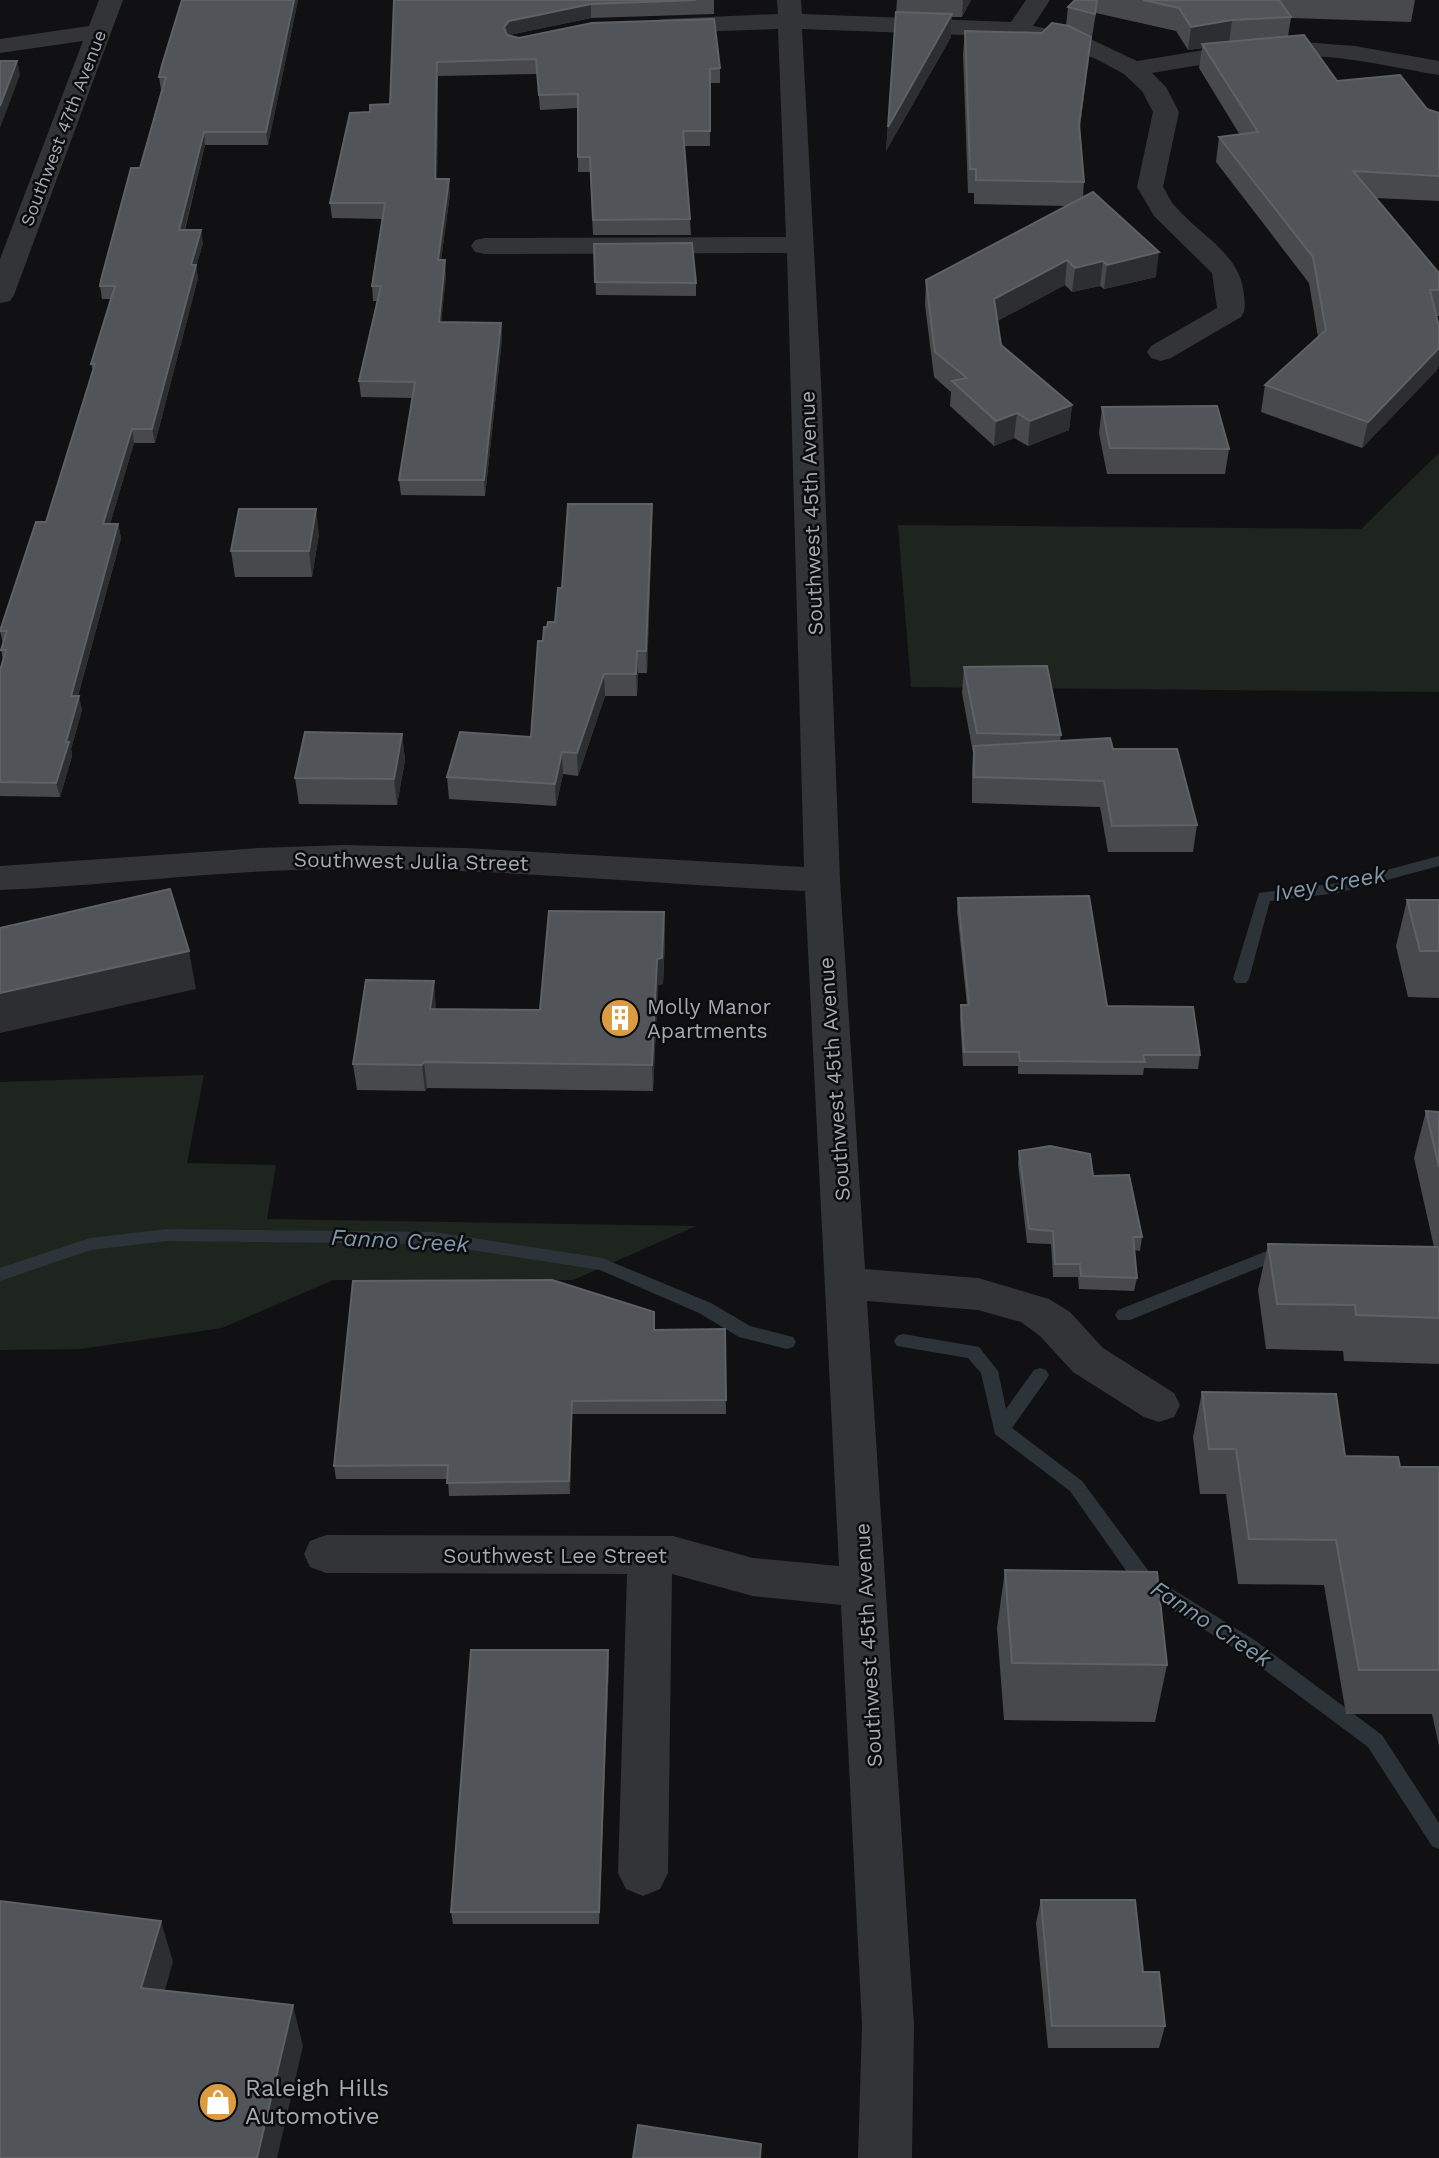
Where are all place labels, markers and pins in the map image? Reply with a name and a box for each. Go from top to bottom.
place label: Molly Manor Apartments [647,994,771,1043]
building icon: Molly Manor Apartments [599,997,641,1039]
place label: Raleigh Hills Automotive [245,2074,389,2130]
shop icon: Raleigh Hills Automotive [197,2081,239,2123]

